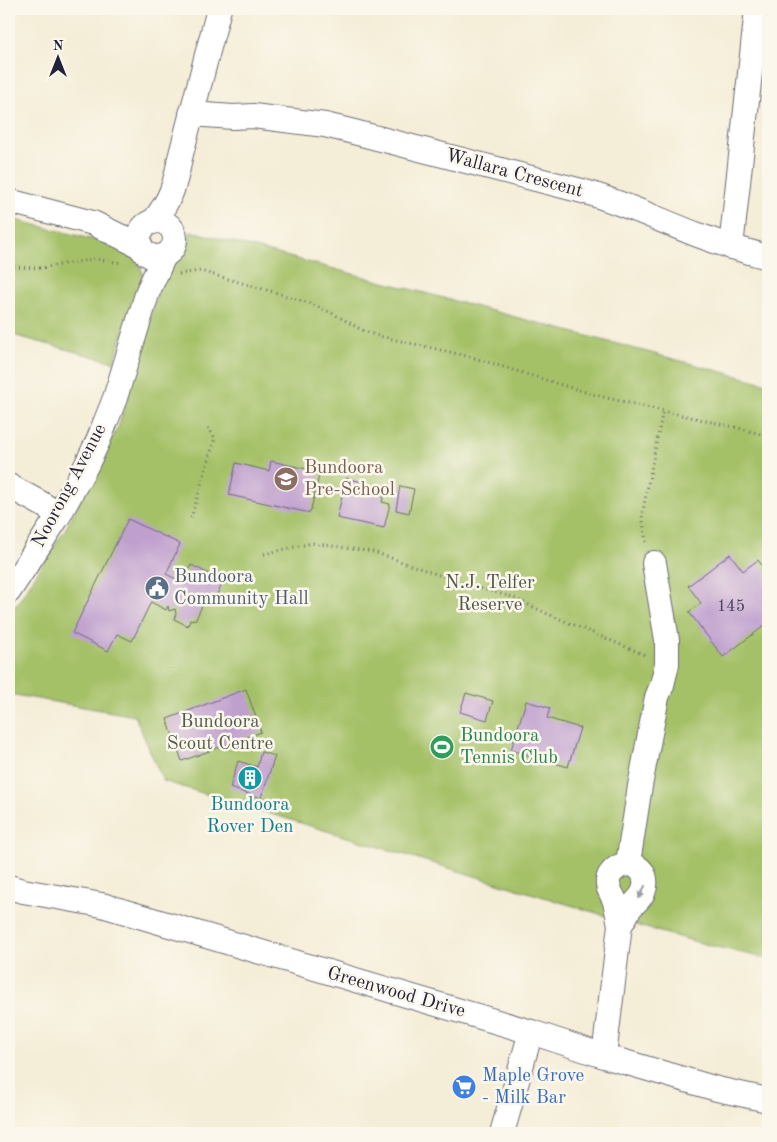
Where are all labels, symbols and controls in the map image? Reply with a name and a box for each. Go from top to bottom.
north arrow [32,32,82,82]
text: N [53,39,64,53]
street label: Wallara Crescent [443,146,585,202]
street label: Noorong Avenue [29,421,111,551]
place label: Bundoora Pre-School [304,459,395,500]
school or university icon: Bundoora Pre-School [273,466,299,492]
place label: Bundoora Community Hall [174,568,309,609]
park label: N.J. Telfer Reserve [445,574,535,615]
public building icon: Bundoora Community Hall [144,575,170,601]
house number: 145 [717,599,745,615]
park label: Bundoora Scout Centre [167,713,273,754]
place label: Bundoora Tennis Club [460,727,558,768]
sports icon: Bundoora Tennis Club [429,734,455,760]
building icon: Bundoora Rover Den [237,765,263,791]
place label: Bundoora Rover Den [206,796,294,837]
one-way arrow [638,885,646,900]
street label: Greenwood Drive [325,964,467,1022]
place label: Maple Grove - Milk Bar [482,1067,584,1108]
supermarket icon: Maple Grove - Milk Bar [451,1074,477,1100]

